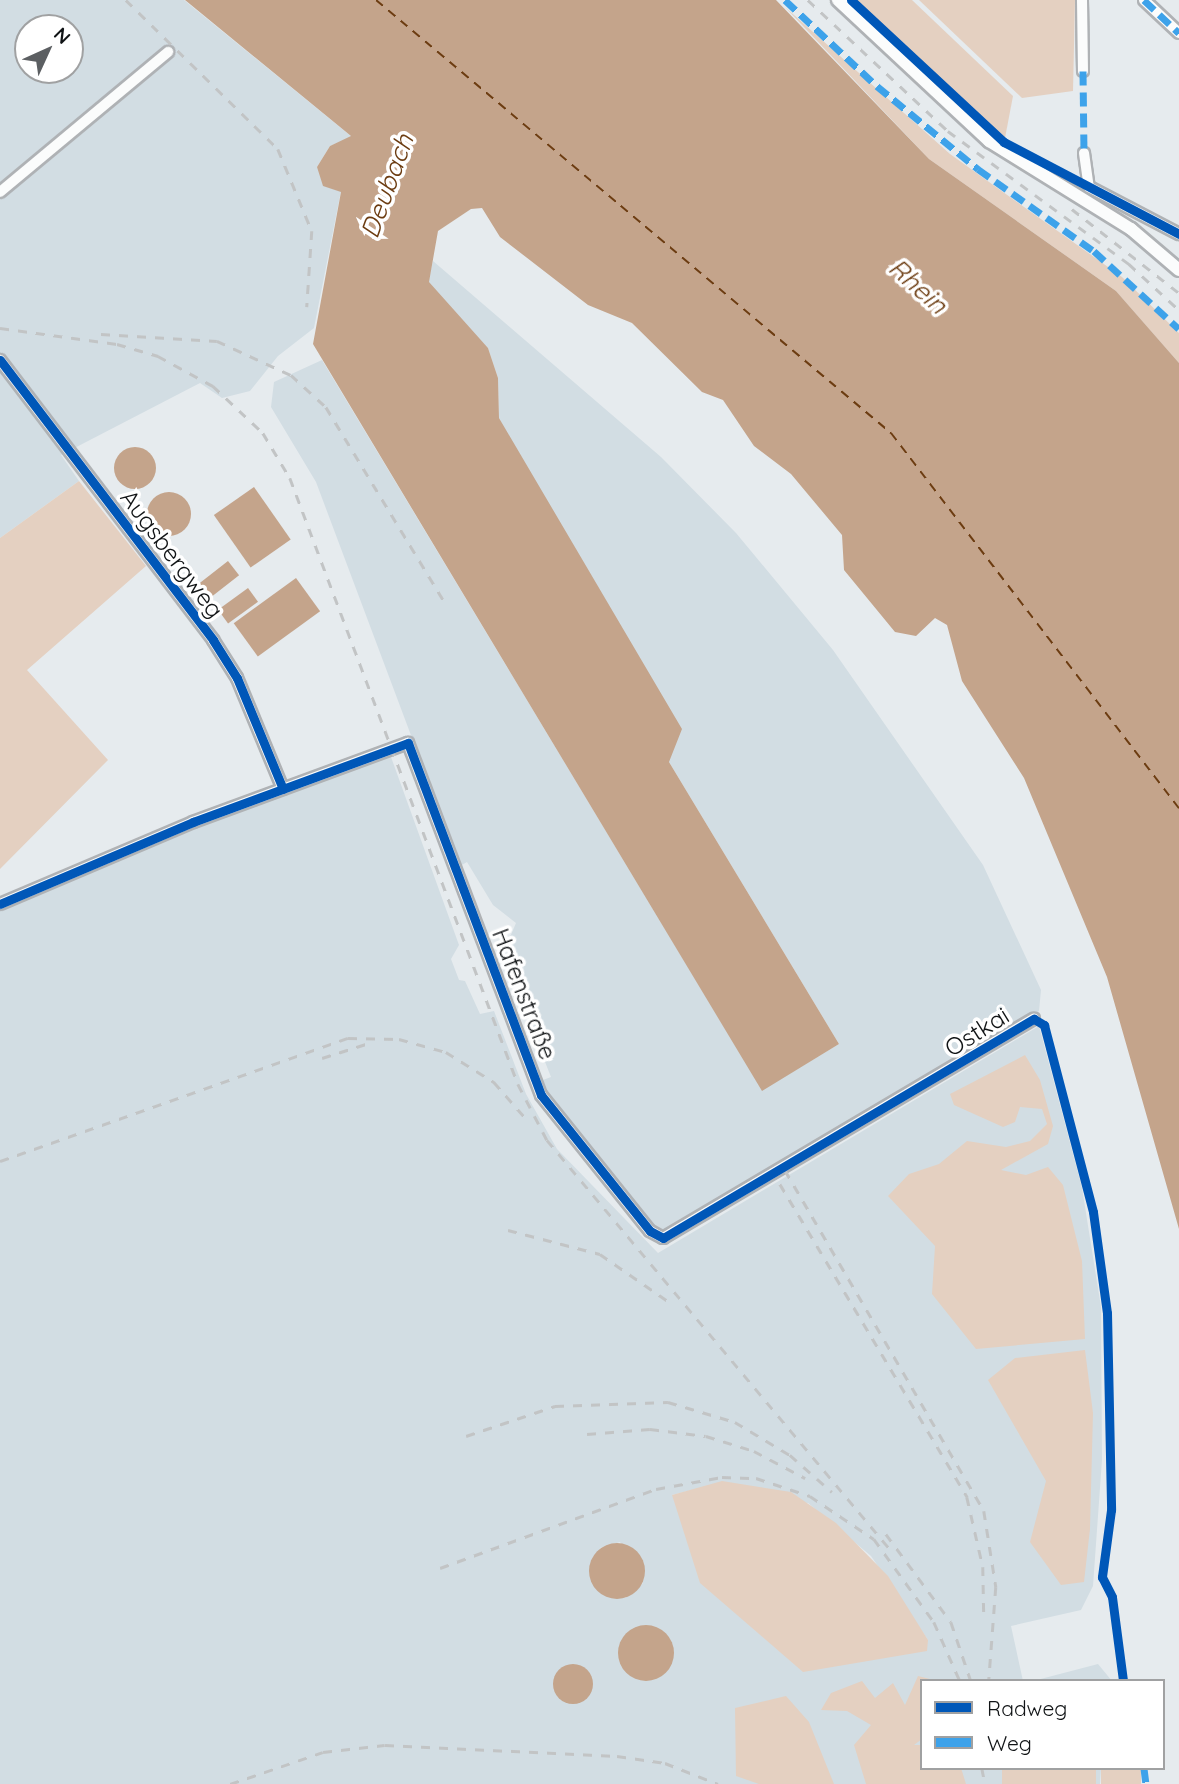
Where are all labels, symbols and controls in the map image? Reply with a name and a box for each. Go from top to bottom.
north arrow [14,14,84,84]
text: N [49,22,76,49]
water label: Deubach [354,130,420,242]
water label: Rhein [882,252,954,320]
street label: Augsbergweg [114,484,230,624]
street label: Hafenstraße [486,924,562,1064]
street label: Ostkai [940,1001,1014,1063]
legend [920,1679,1165,1770]
text: Radweg [987,1695,1067,1721]
text: Weg [987,1730,1032,1756]

